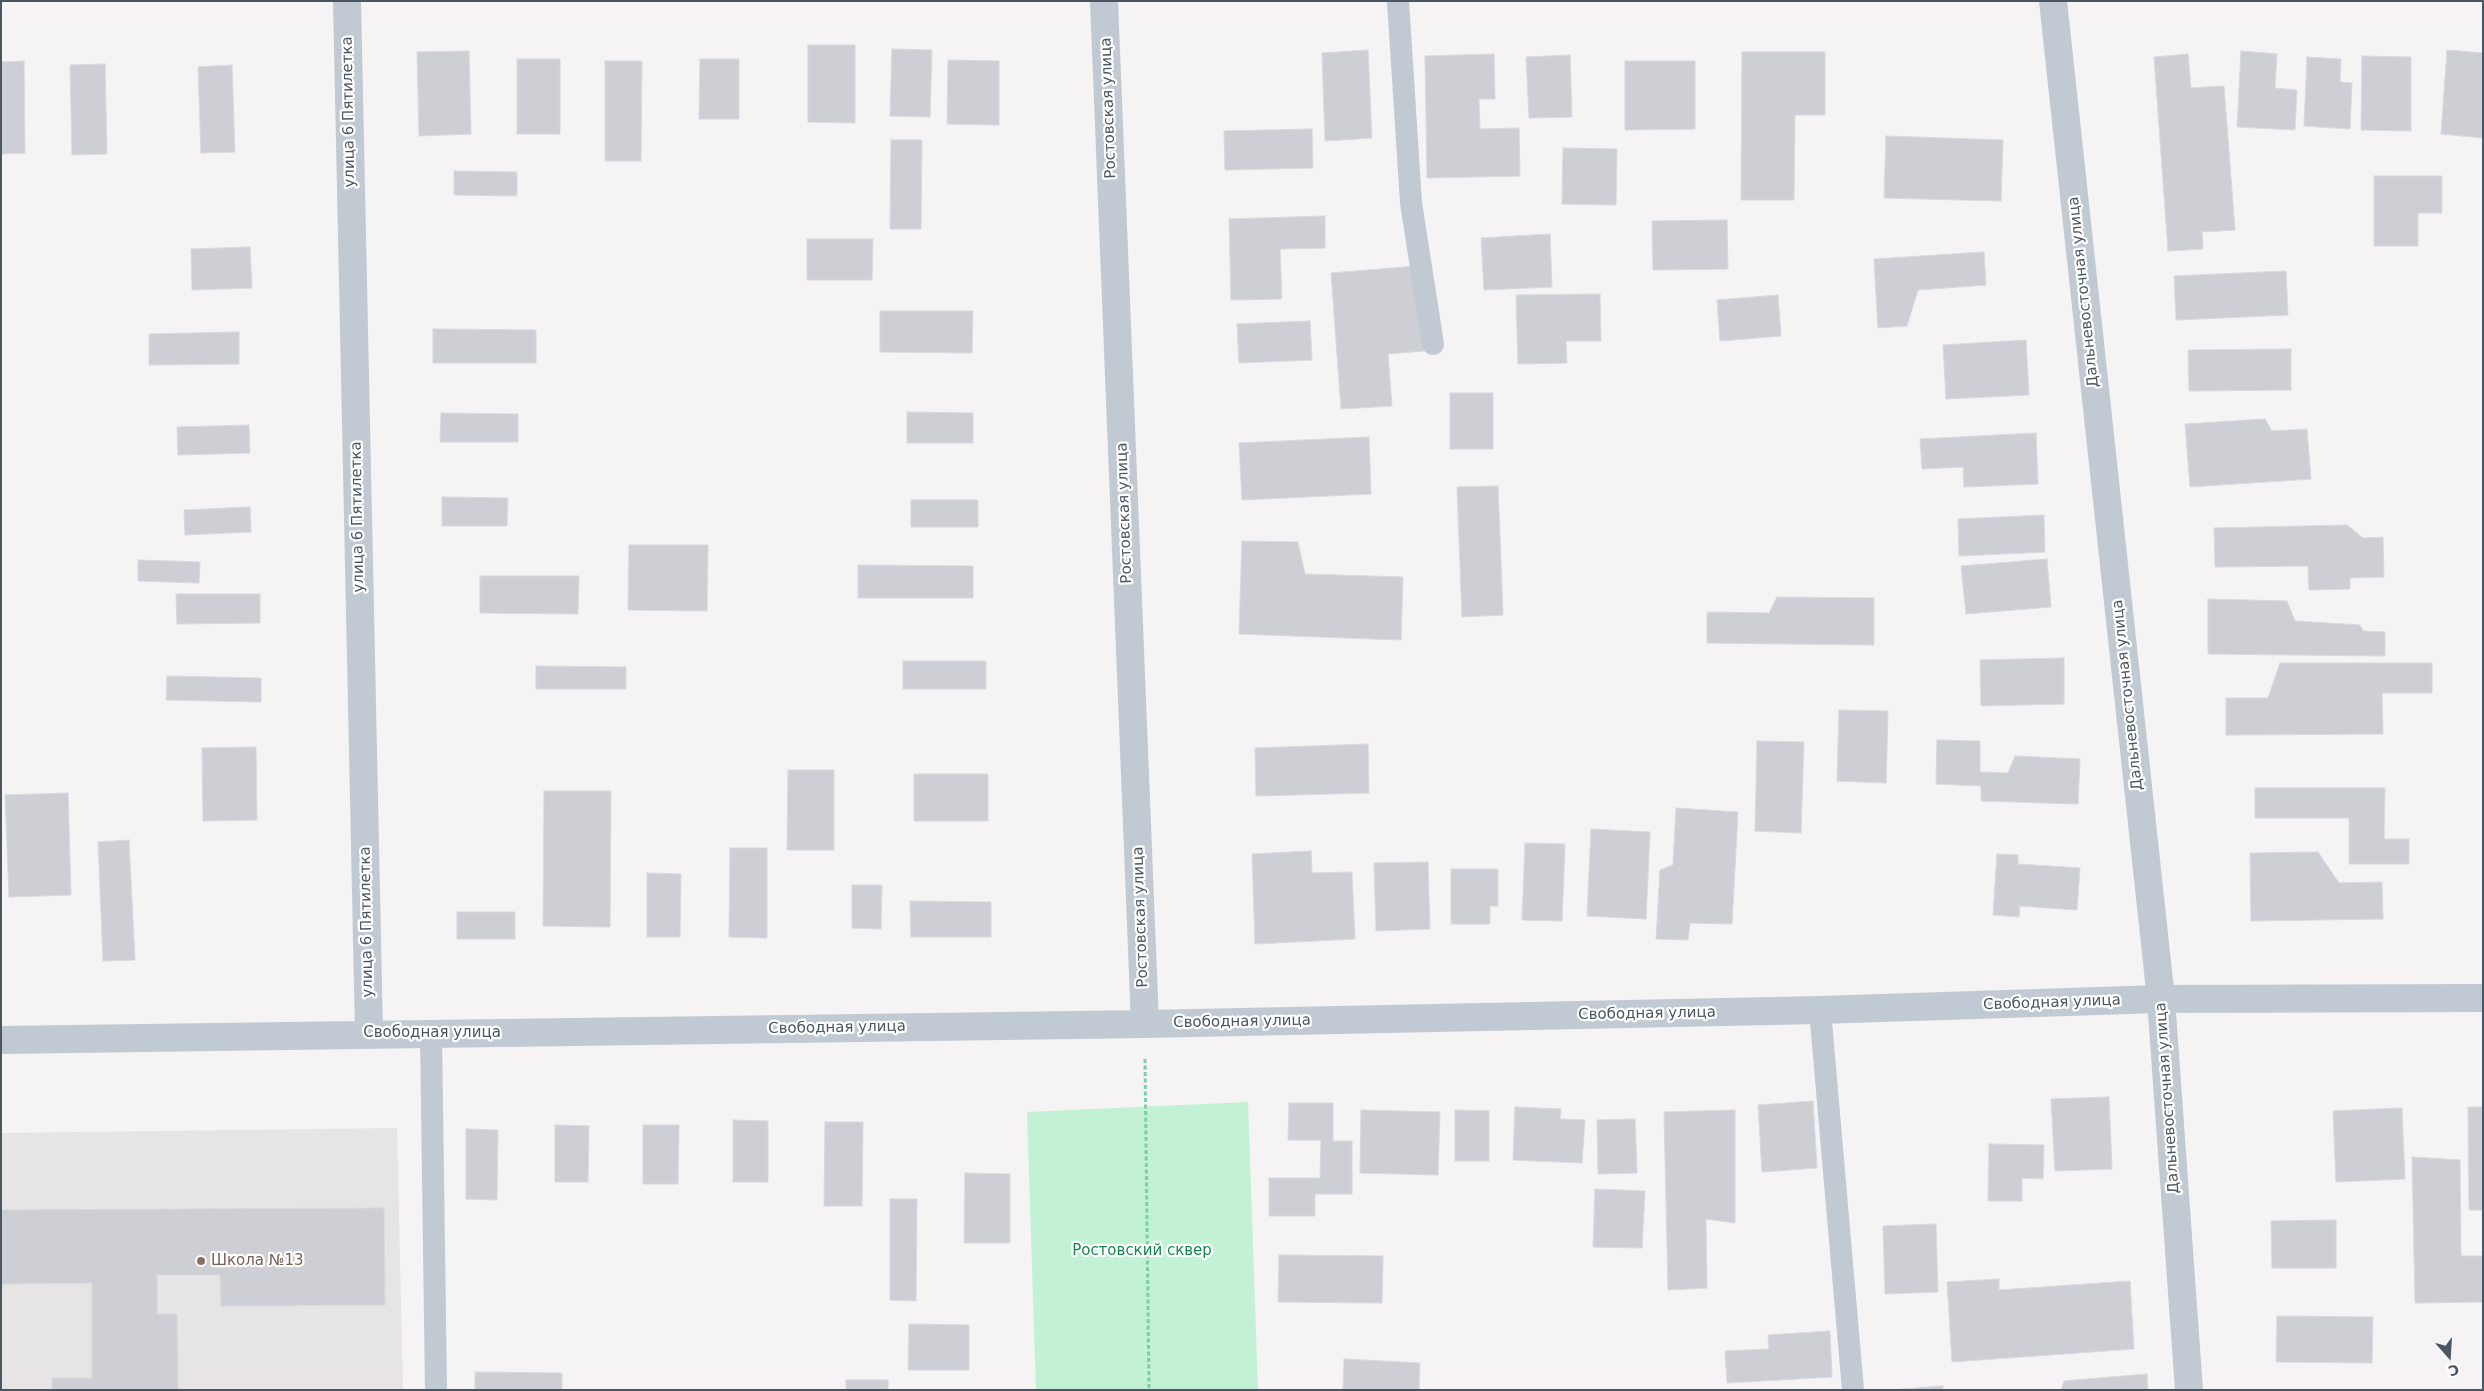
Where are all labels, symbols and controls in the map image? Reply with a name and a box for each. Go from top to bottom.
street label: улица 6 Пятилетка [339,36,359,188]
street label: Ростовская улица [1098,37,1120,179]
street label: Дальневосточная улица [2065,196,2103,388]
street label: улица 6 Пятилетка [348,441,368,593]
street label: Ростовская улица [1114,442,1136,584]
street label: Дальневосточная улица [2109,599,2147,791]
street label: улица 6 Пятилетка [357,846,377,998]
street label: Ростовская улица [1130,846,1152,988]
street label: Свободная улица [1983,992,2121,1014]
street label: Дальневосточная улица [2152,1002,2184,1194]
street label: Свободная улица [1578,1004,1716,1024]
street label: Свободная улица [1173,1012,1311,1032]
street label: Свободная улица [768,1018,906,1038]
street label: Свободная улица [363,1024,501,1042]
park label: Ростовский сквер [1072,1242,1212,1260]
place label: Школа №13 [211,1252,304,1270]
marker: Школа №13 [195,1255,207,1267]
north arrow [2424,1331,2474,1381]
text: С [2446,1361,2461,1379]

